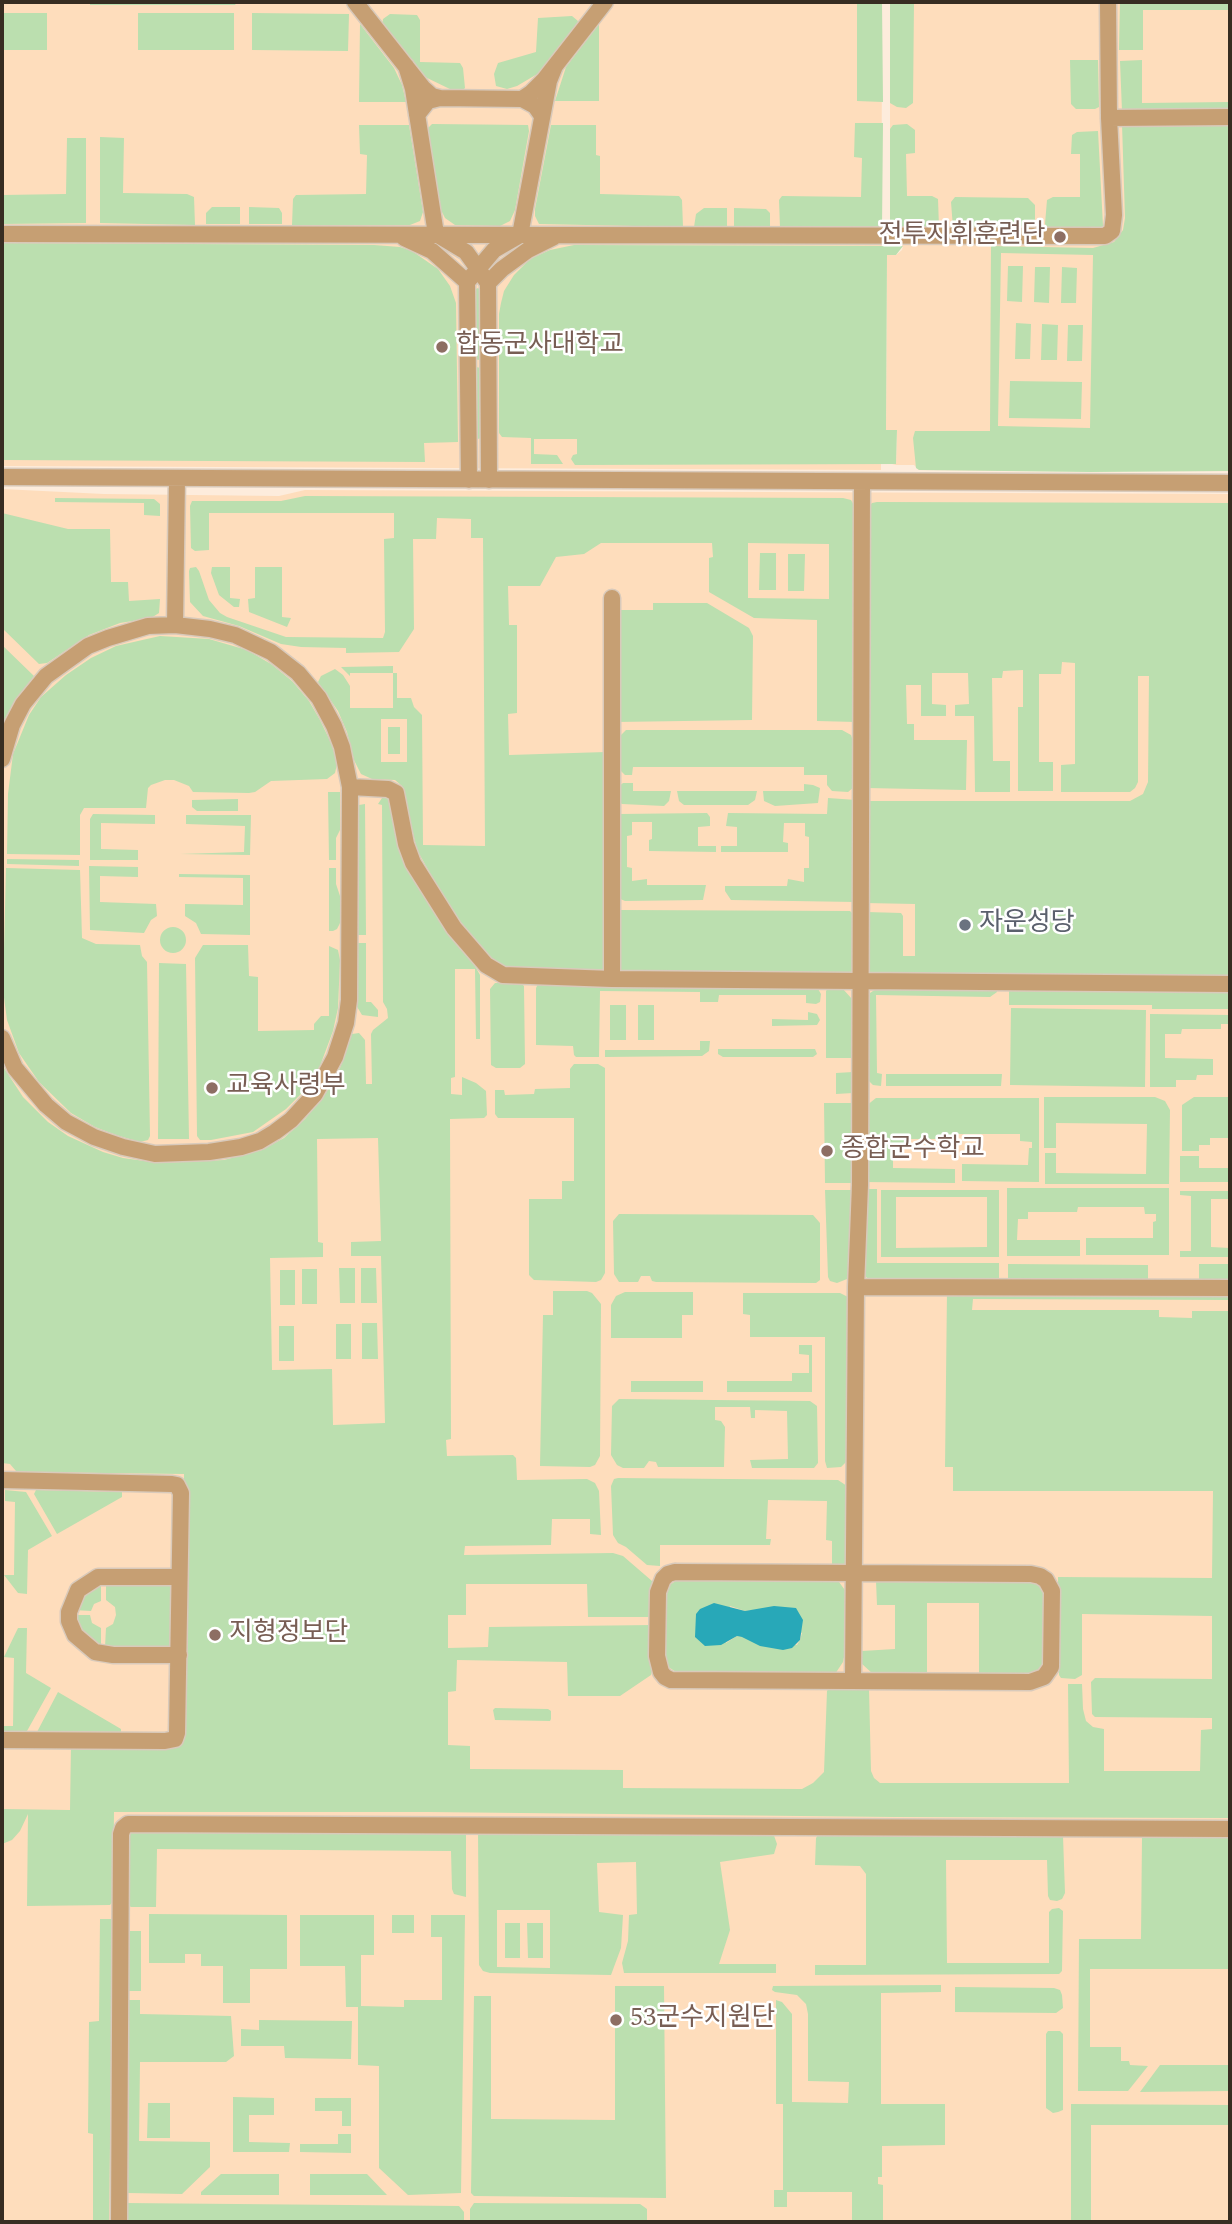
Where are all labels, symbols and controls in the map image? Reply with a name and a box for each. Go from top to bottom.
place label: 전투지휘훈련단 [879,221,1046,253]
marker: 전투지휘훈련단 [1052,229,1068,245]
place label: 합동군사대학교 [456,331,623,363]
marker: 합동군사대학교 [434,339,450,355]
place label: 자운성당 [979,909,1075,941]
marker: 자운성당 [957,917,973,933]
place label: 교육사령부 [226,1072,346,1104]
marker: 교육사령부 [204,1080,220,1096]
place label: 종합군수학교 [841,1135,985,1167]
marker: 종합군수학교 [819,1143,835,1159]
place label: 지형정보단 [229,1619,349,1651]
marker: 지형정보단 [207,1627,223,1643]
place label: 53군수지원단 [630,2004,776,2036]
marker: 53군수지원단 [608,2012,624,2028]

